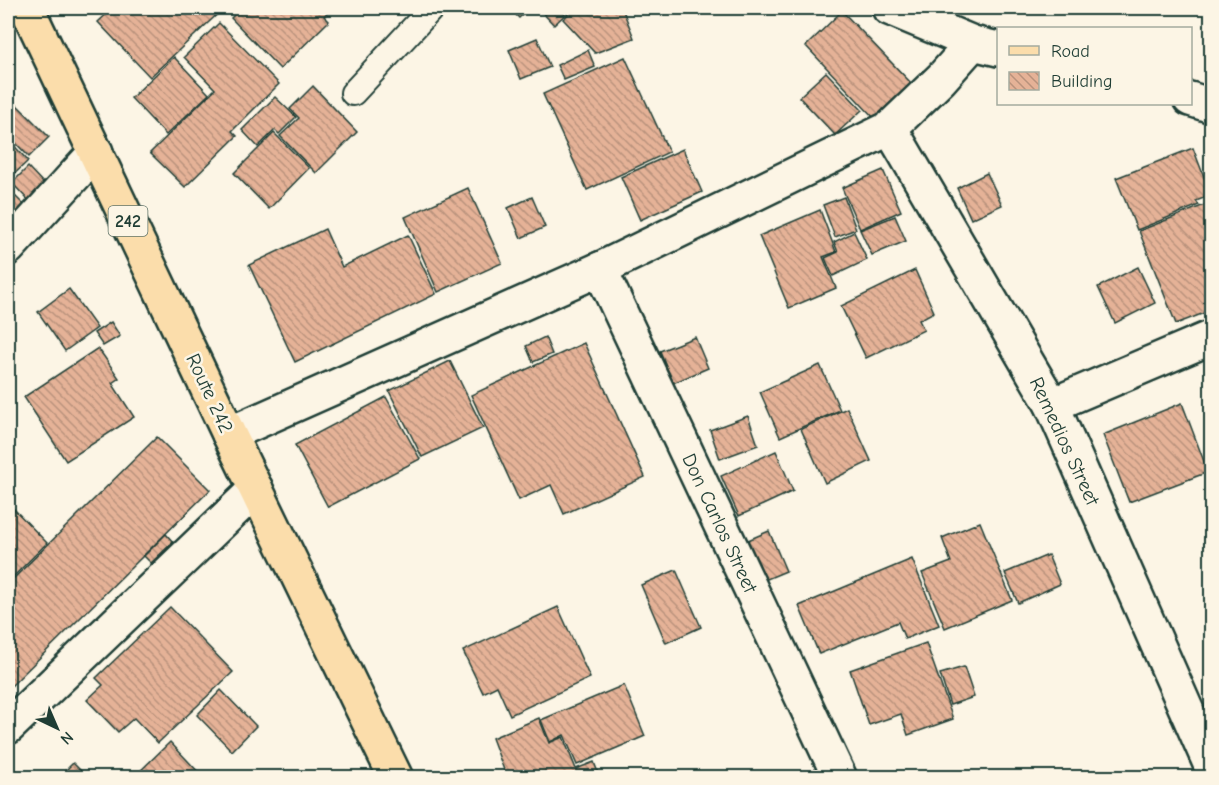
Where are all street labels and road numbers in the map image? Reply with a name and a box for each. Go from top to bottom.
road number: 242 [108,206,148,236]
street label: Route 242 [181,350,238,437]
street label: Remedios Street [1025,373,1105,510]
street label: Don Carlos Street [677,450,762,598]

